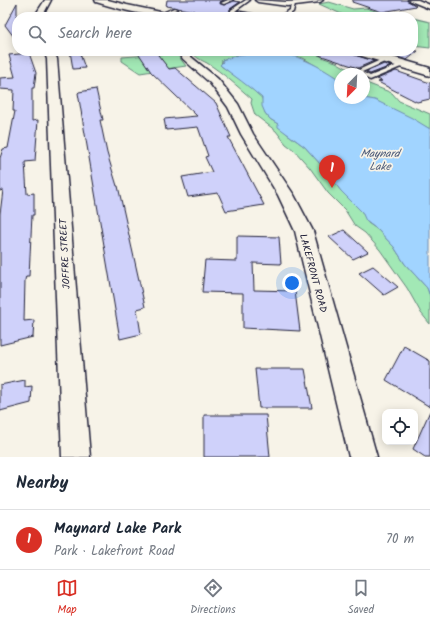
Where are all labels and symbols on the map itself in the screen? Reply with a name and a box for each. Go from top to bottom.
north arrow [334,68,370,104]
water label: Maynard Lake [360,145,402,176]
pin: 1 [319,155,345,188]
street label: JOFFRE STREET [55,217,75,290]
street label: LAKEFRONT ROAD [295,232,331,315]
your location [282,273,302,293]

